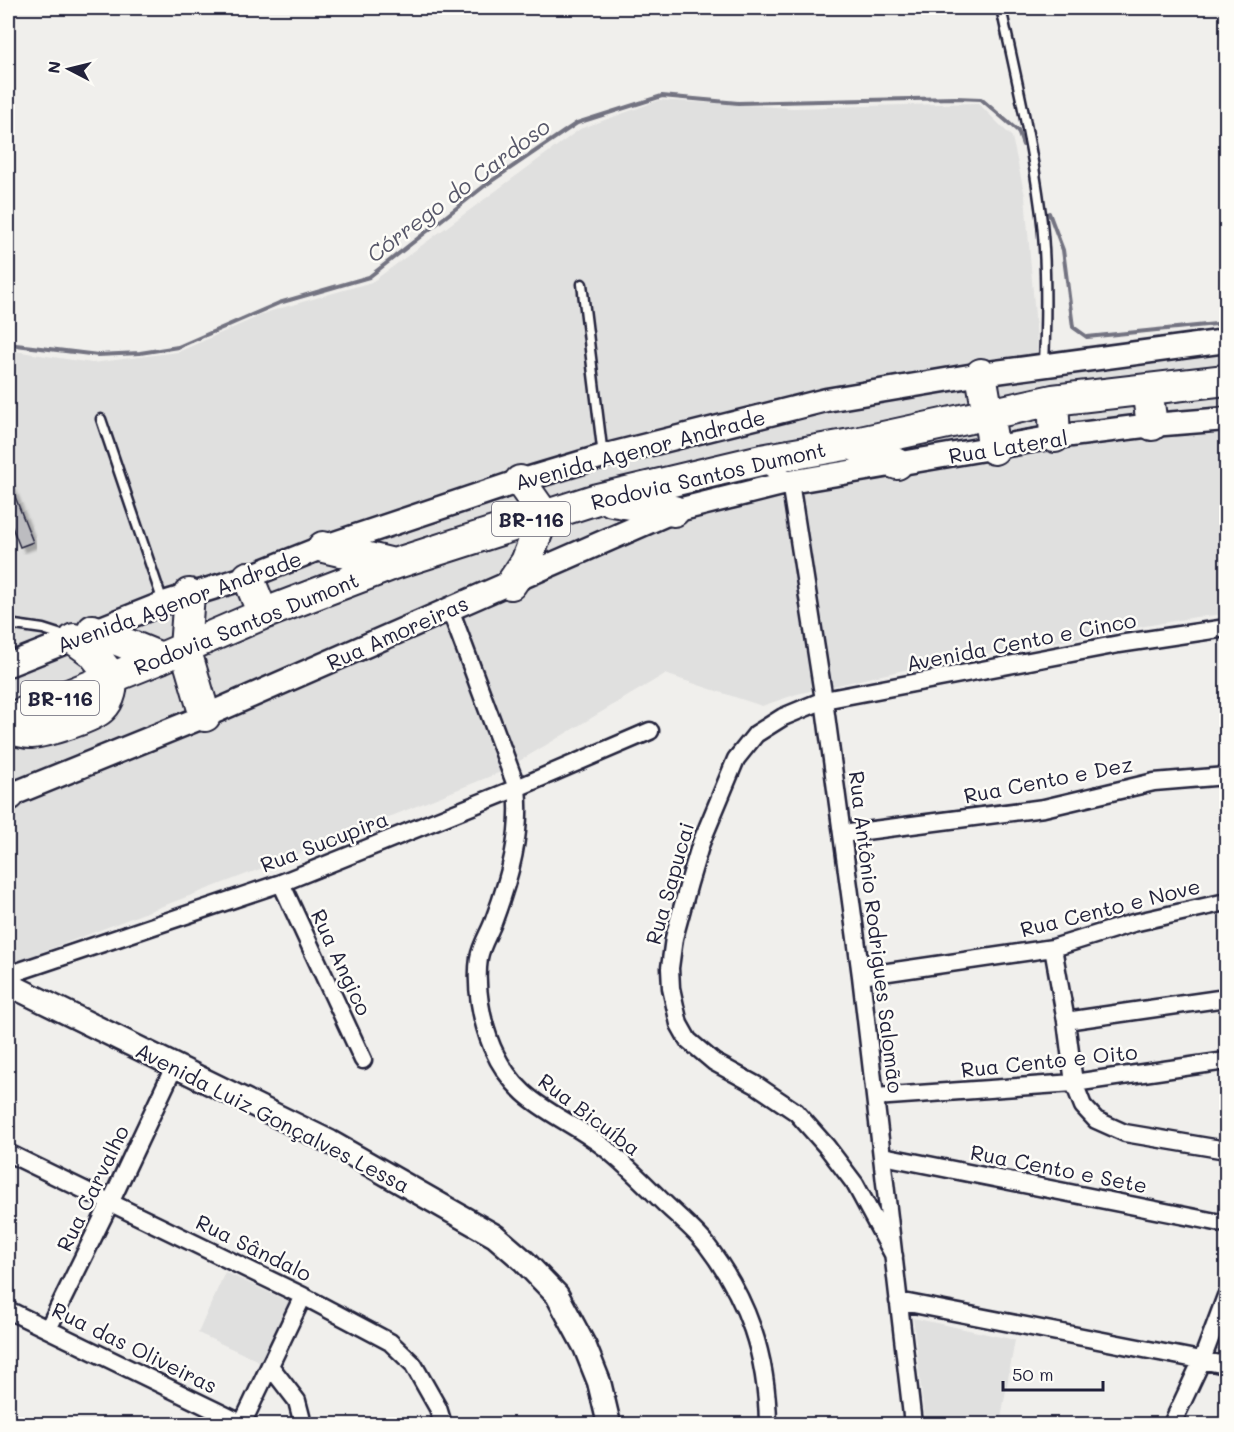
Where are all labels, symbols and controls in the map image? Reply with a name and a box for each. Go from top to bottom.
north arrow [39,39,99,99]
text: N [42,60,65,74]
water label: Córrego do Cardoso [360,111,556,269]
street label: Avenida Agenor Andrade [512,403,768,495]
street label: Rua Lateral [947,423,1069,469]
street label: Rodovia Santos Dumont [588,435,828,515]
road number: BR-116 [492,502,570,536]
street label: Avenida Agenor Andrade [53,544,305,658]
street label: Rodovia Santos Dumont [130,566,362,680]
street label: Rua Amoreiras [322,589,472,675]
street label: Avenida Cento e Cinco [904,605,1138,677]
road number: BR-116 [21,681,99,715]
street label: Rua Cento e Dez [961,749,1135,809]
street label: Rua Antônio Rodrigues Salomão [844,769,910,1095]
street label: Rua Sucupira [256,804,392,878]
street label: Rua Sapucai [639,819,699,947]
street label: Rua Cento e Nove [1017,872,1203,942]
street label: Rua Angico [306,904,378,1020]
street label: Avenida Luiz Gonçalves Lessa [131,1036,415,1198]
street label: Rua Cento e Oito [959,1037,1139,1083]
street label: Rua Bicuíba [534,1067,646,1161]
street label: Rua Carvalho [50,1120,134,1256]
street label: Rua Cento e Sete [968,1138,1150,1198]
street label: Rua Sândalo [192,1207,316,1287]
street label: Rua das Oliveiras [48,1295,222,1399]
scale bar [1003,1354,1104,1392]
text: 50 m [1012,1362,1054,1386]

